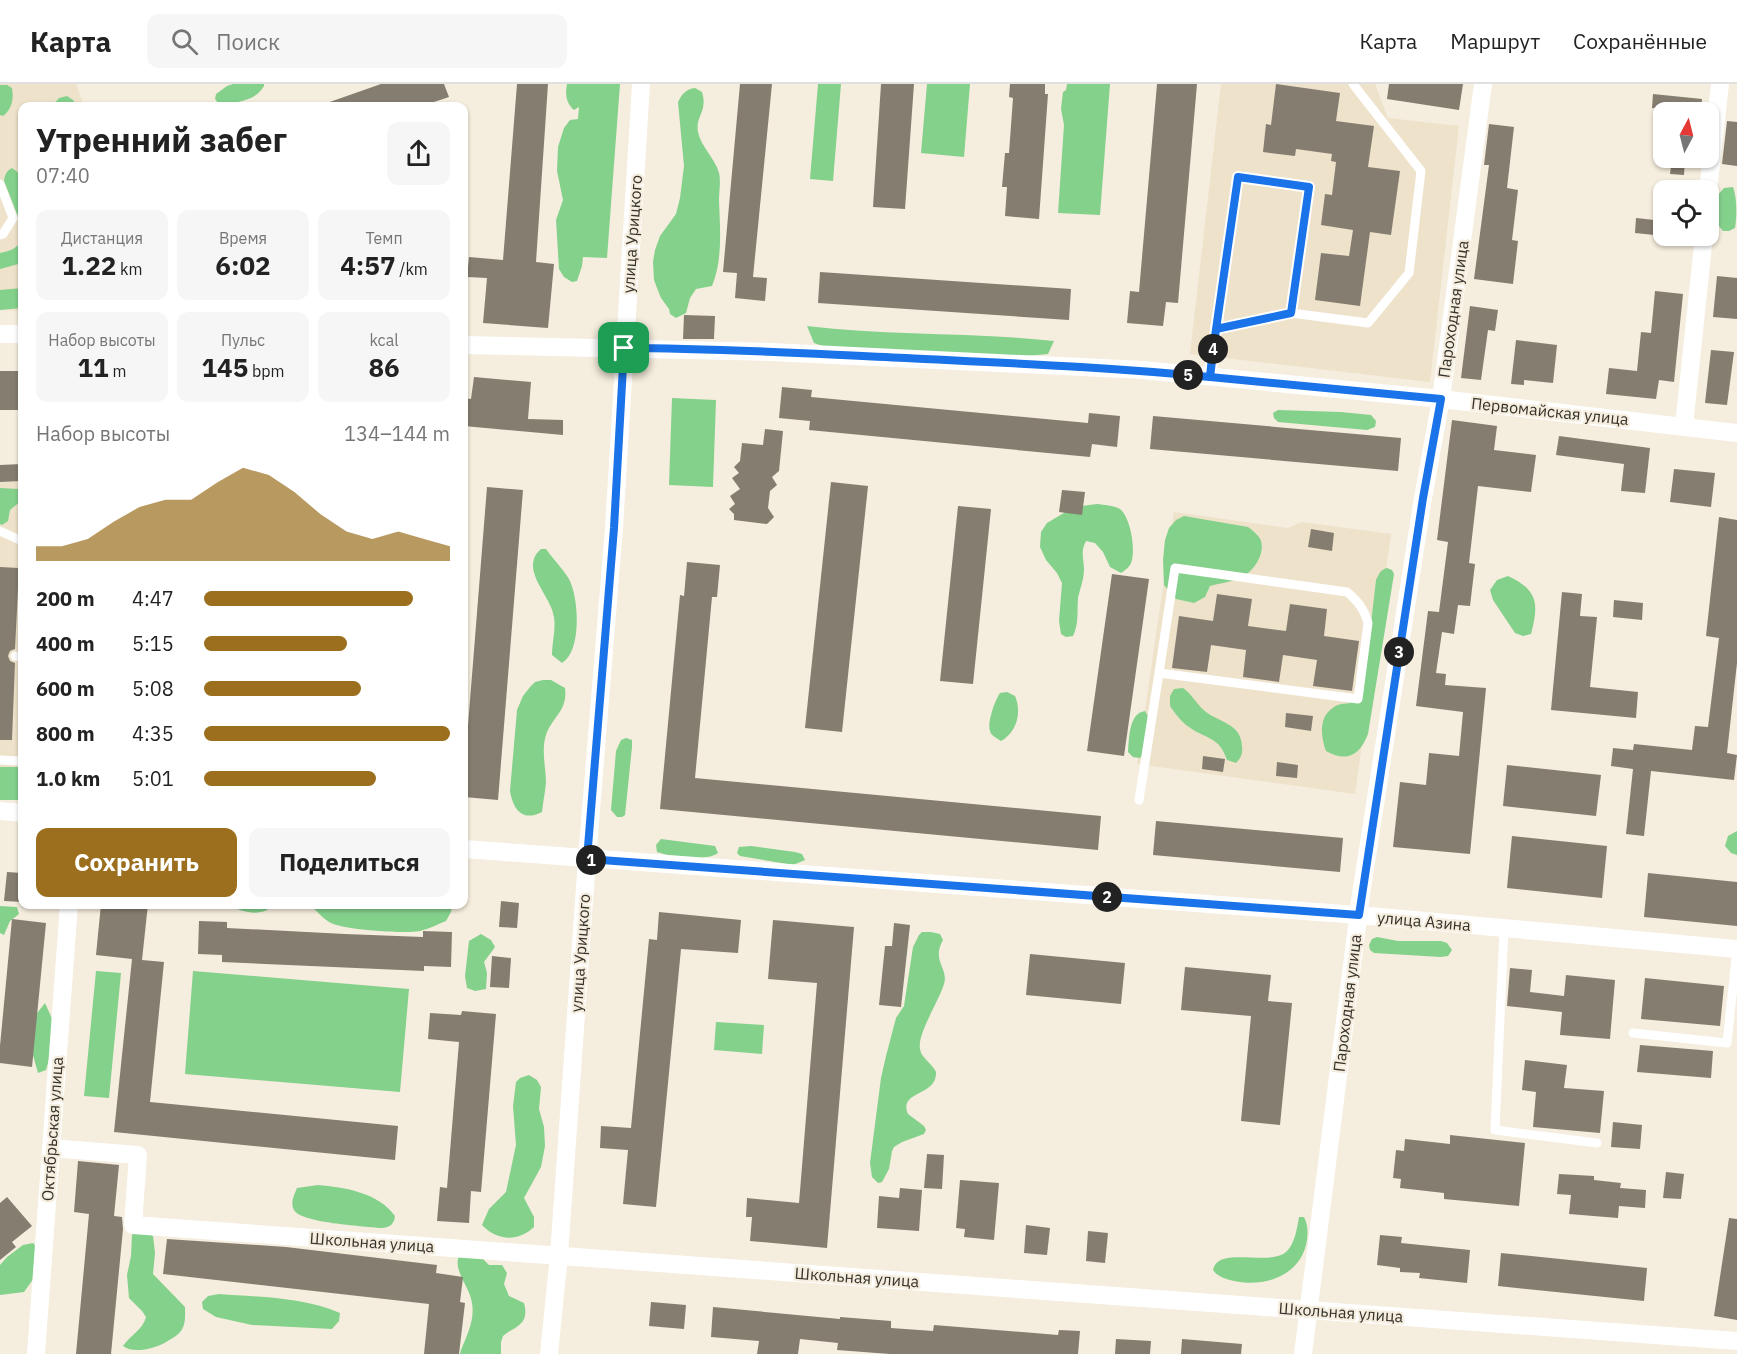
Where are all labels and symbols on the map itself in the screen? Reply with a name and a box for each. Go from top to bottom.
north arrow [1653,102,1719,168]
street label: улица Урицкого [618,174,646,294]
street label: Пароходная улица [1433,238,1473,379]
pin [598,322,649,373]
pin: 4 [1198,334,1228,364]
pin: 5 [1173,360,1203,390]
street label: Первомайская улица [1470,393,1630,429]
pin: 3 [1384,637,1414,667]
pin: 1 [576,845,606,875]
pin: 2 [1092,882,1122,912]
street label: улица Урицкого [566,893,594,1013]
street label: улица Азина [1376,907,1472,935]
street label: Пароходная улица [1329,933,1365,1073]
street label: Октябрьская улица [37,1056,67,1202]
street label: Школьная улица [309,1228,435,1256]
street label: Школьная улица [794,1263,920,1291]
street label: Школьная улица [1278,1298,1404,1326]

